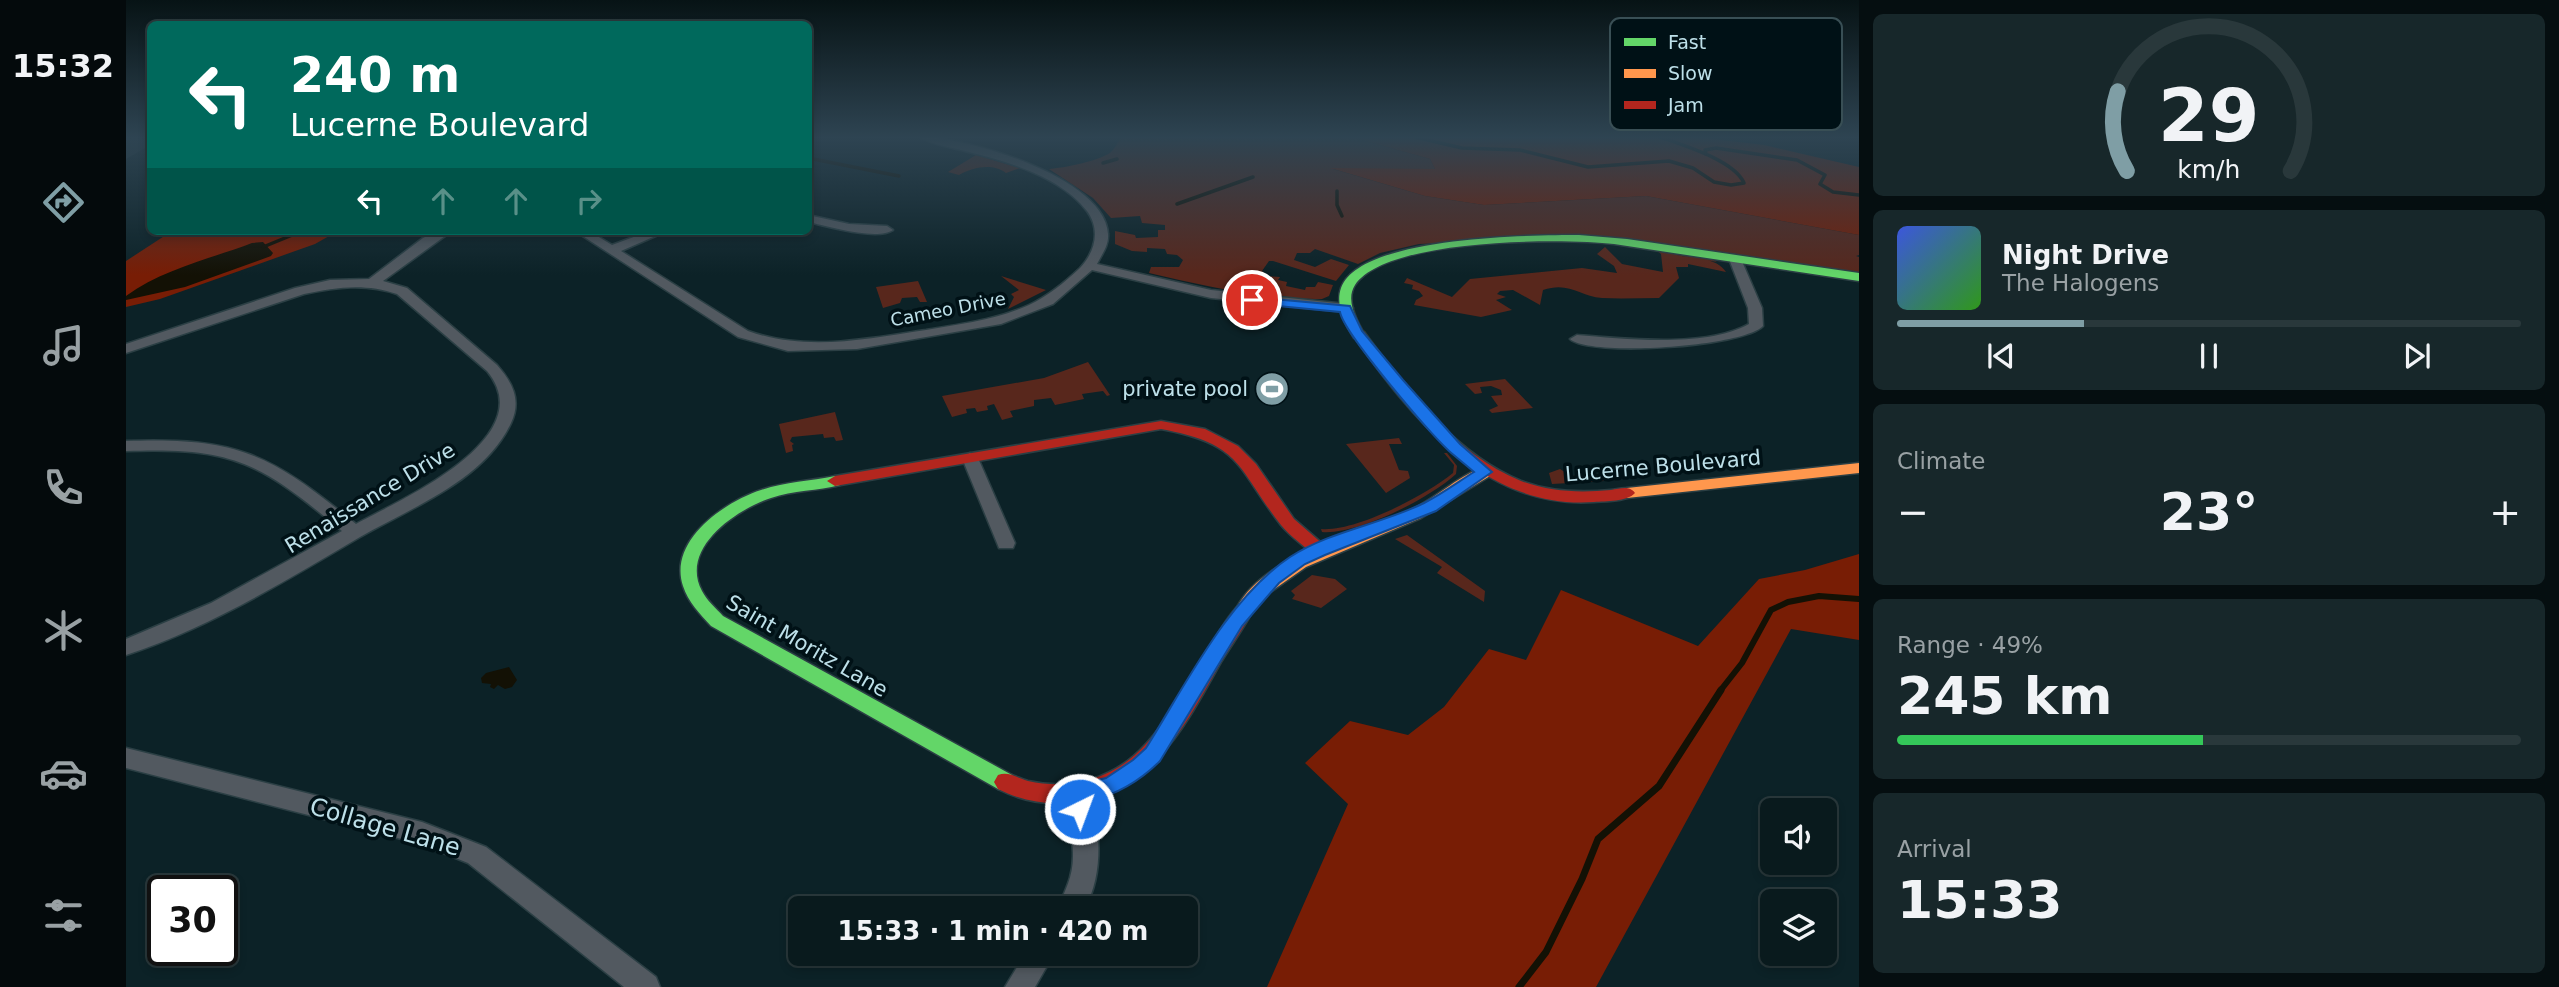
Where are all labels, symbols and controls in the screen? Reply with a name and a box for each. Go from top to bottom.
legend [1610,18,1842,130]
text: Fast [1668,31,1706,53]
text: 15:32 [12,47,114,85]
text: 240 m [290,47,460,104]
icon: left [175,49,266,140]
text: Slow [1668,62,1713,84]
text: 29 [2158,73,2260,158]
text: Jam [1667,94,1704,116]
text: Lucerne Boulevard [290,106,589,144]
text: km/h [2177,155,2241,184]
icon: directions [39,178,88,227]
icon: left [351,182,389,220]
icon: ahead [424,182,462,220]
icon: ahead [497,182,535,220]
icon: right [570,182,608,220]
text: Night Drive [2002,240,2169,270]
pin [1222,270,1282,330]
text: The Halogens [2002,270,2159,296]
icon: arrive [1233,281,1271,319]
street label: Cameo Drive [889,288,1007,330]
icon: music [39,321,88,370]
icon: previous [1982,337,2020,375]
icon: pause [2190,337,2228,375]
icon: next [2398,337,2436,375]
sports icon: private pool [1253,370,1291,408]
place label: private pool [1122,377,1248,401]
street label: Renaissance Drive [281,438,459,558]
street label: Lucerne Boulevard [1564,445,1762,487]
text: Climate [1897,448,1986,474]
icon: phone [39,463,88,512]
text: 23° [2160,482,2258,542]
text: − [1897,490,1929,534]
text: + [2489,490,2521,534]
street label: Saint Moritz Lane [722,590,892,702]
icon: climate [39,606,88,655]
text: Range · 49% [1897,632,2043,658]
text: 245 km [1897,666,2112,726]
icon: car [39,749,88,798]
position arrow [1043,772,1117,846]
street label: Collage Lane [307,792,463,862]
map controls [1760,798,1837,966]
button: sound [1760,798,1837,875]
text: Arrival [1897,836,1972,862]
text: 15:33 [1897,870,2063,930]
speed limit sign: 30 [147,875,238,966]
button: layers [1760,889,1837,966]
icon: filters [39,891,88,940]
text: 15:33 · 1 min · 420 m [838,916,1148,946]

